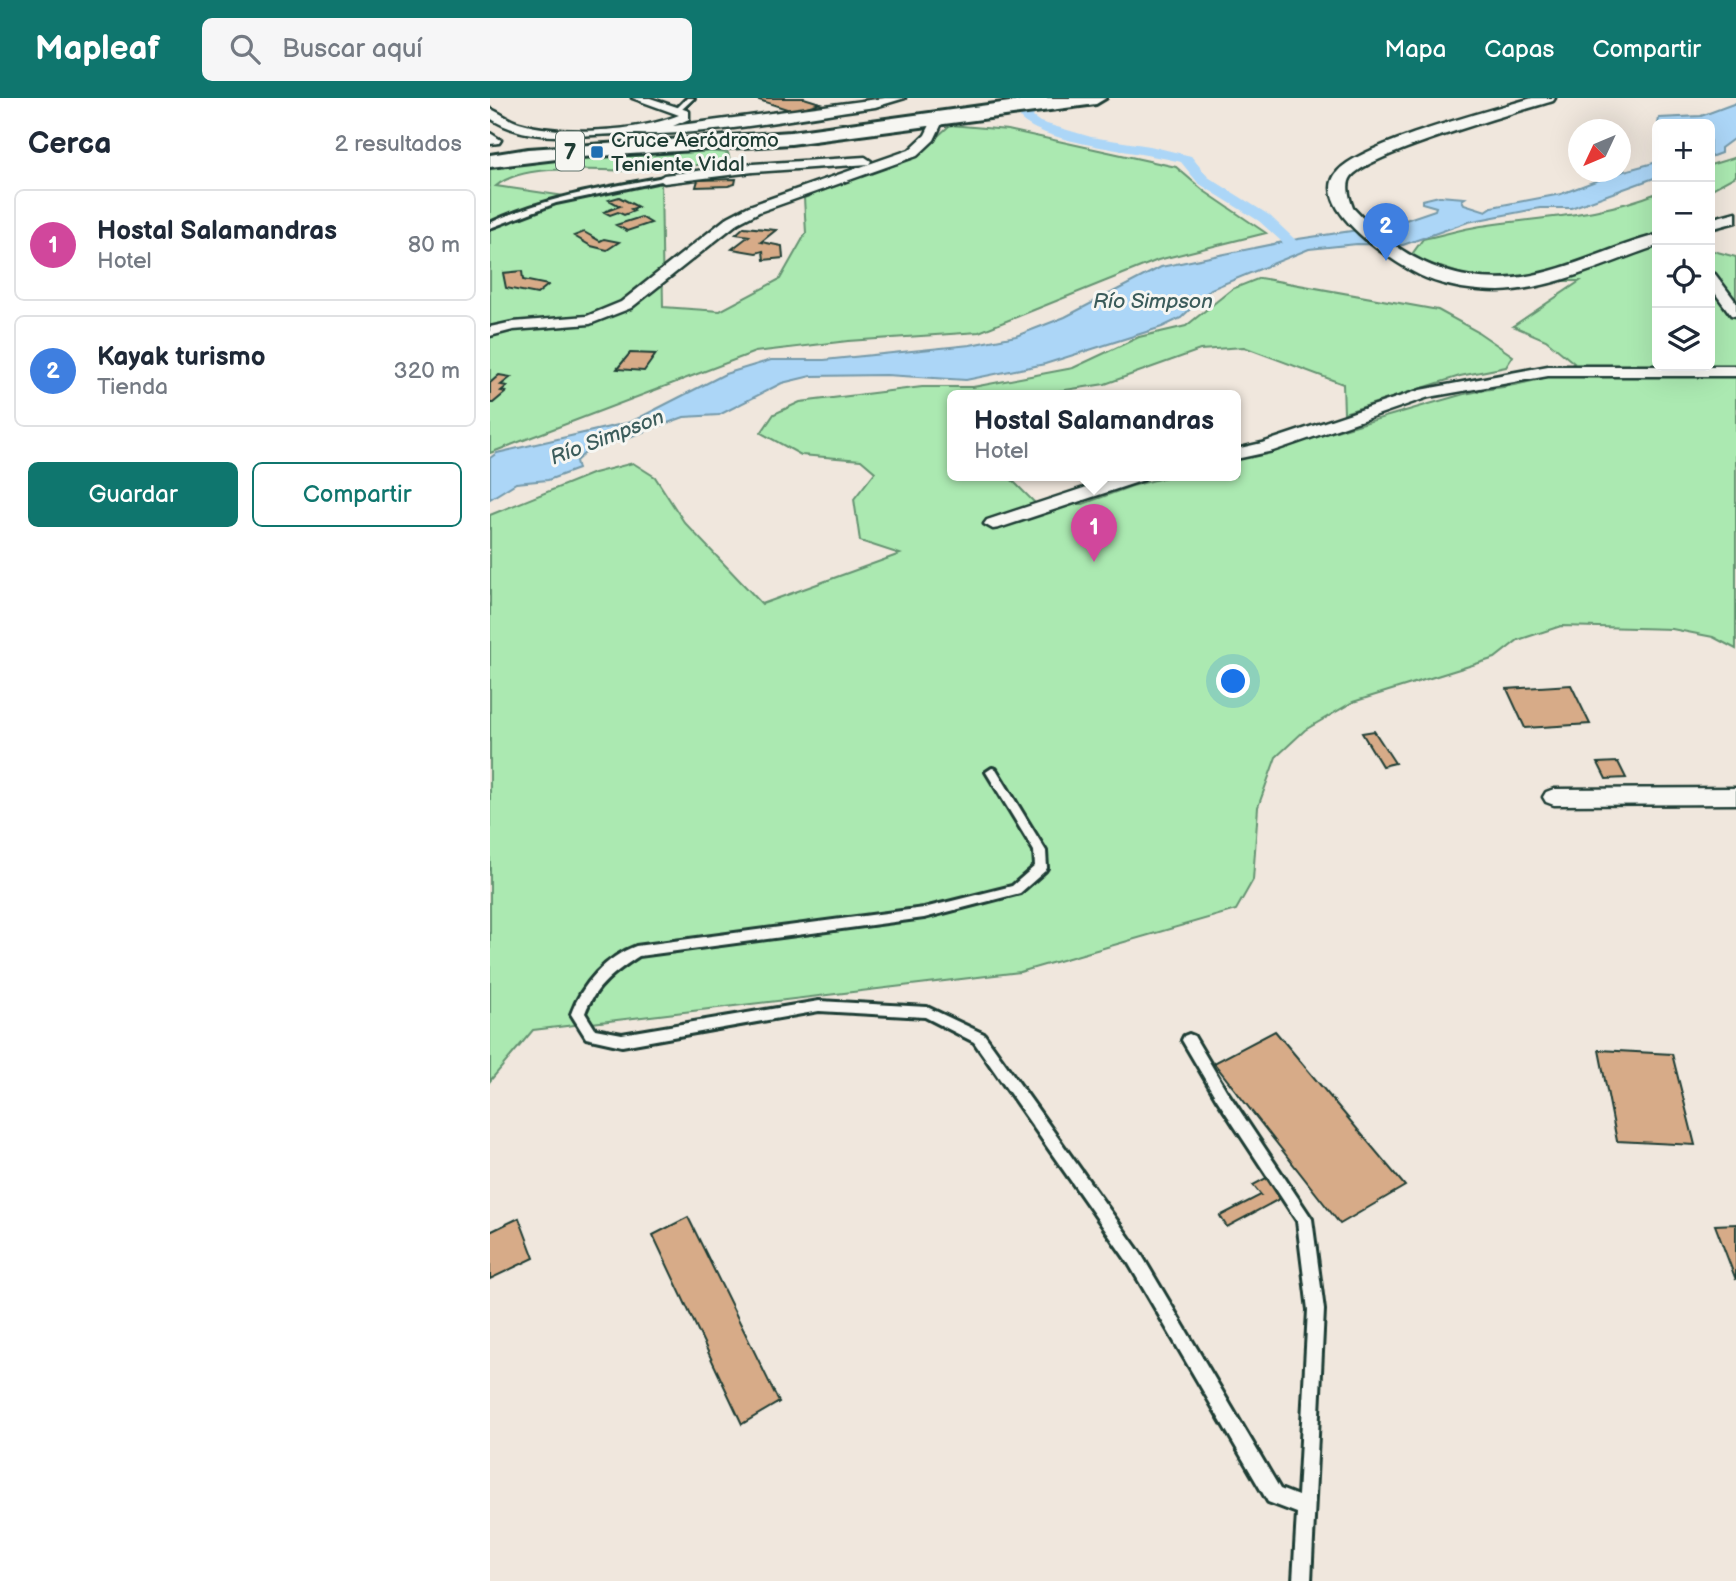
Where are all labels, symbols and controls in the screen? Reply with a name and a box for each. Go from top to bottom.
search box [202,18,692,81]
text: Mapleaf [35,29,160,69]
icon: search [226,30,264,68]
text: Buscar aquí [282,34,423,65]
text: Mapa [1385,35,1446,64]
text: Capas [1484,35,1554,64]
text: Compartir [1592,35,1701,64]
north arrow [1568,119,1631,182]
map controls [1652,119,1715,371]
button: + [1652,119,1715,182]
text: Cerca [28,126,111,162]
place label: Cruce Aeródromo Teniente Vidal [611,128,779,177]
text: 2 resultados [334,130,462,158]
road number: 7 [556,132,584,170]
marker: Cruce Aeródromo Teniente Vidal [589,144,605,160]
button: − [1652,182,1715,245]
pin: 2 [1363,203,1409,261]
text: Hostal Salamandras [97,216,337,247]
text: 1 [48,231,58,259]
text: 80 m [408,231,460,259]
button: locate [1652,245,1715,308]
text: Hotel [97,247,152,275]
water label: Río Simpson [1093,289,1213,314]
button: layers [1652,308,1715,371]
text: Kayak turismo [97,342,265,373]
text: 2 [46,357,60,385]
text: 320 m [394,357,460,385]
text: Tienda [97,373,168,401]
popup [947,390,1241,481]
water label: Río Simpson [547,404,668,471]
text: Hostal Salamandras [974,406,1214,437]
text: Hotel [974,437,1029,465]
button: Guardar [28,462,238,527]
button: Compartir [252,462,462,527]
pin: 1 [1071,504,1117,562]
your location [1216,664,1250,698]

